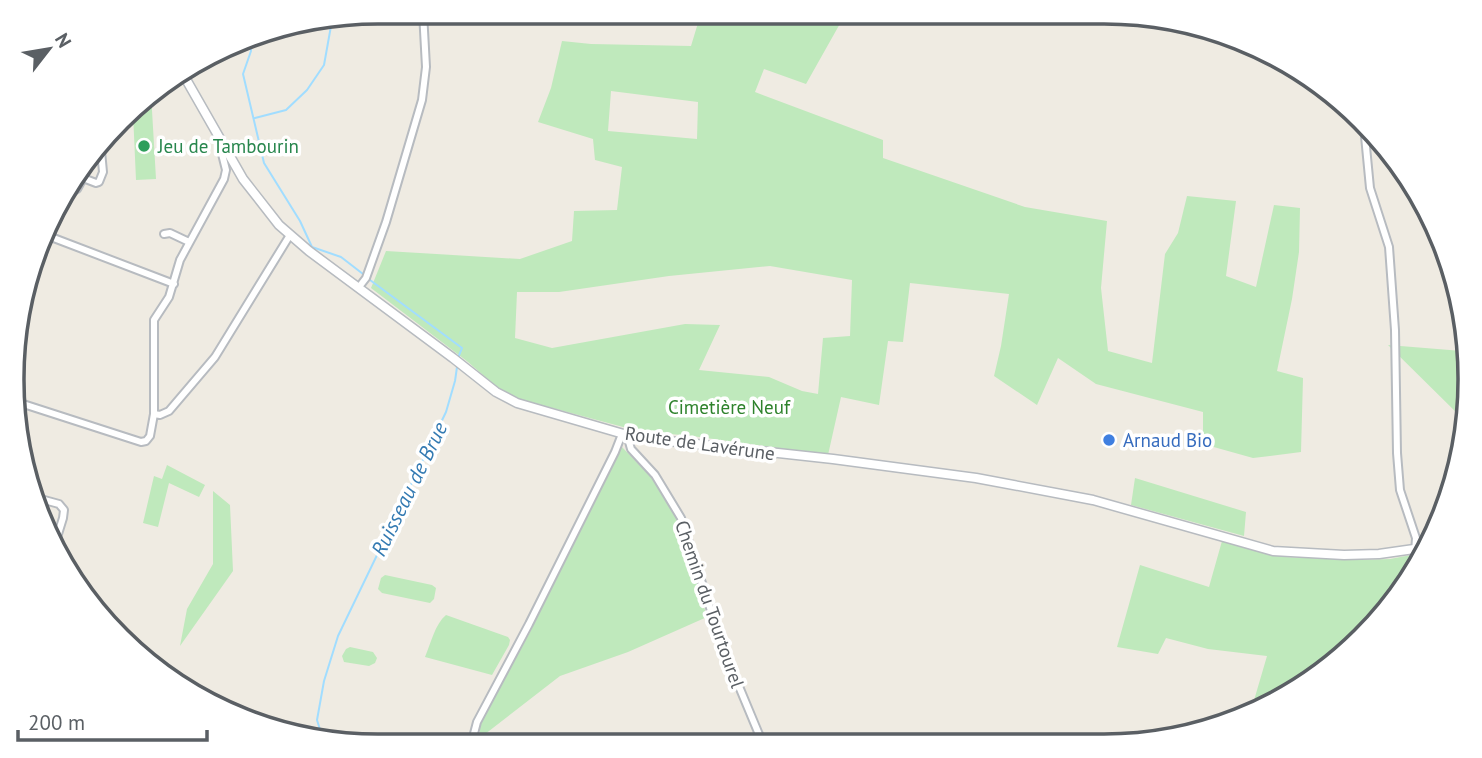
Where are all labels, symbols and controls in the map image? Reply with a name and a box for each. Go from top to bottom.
north arrow [14,14,84,84]
text: N [50,29,77,52]
place label: Jeu de Tambourin [157,134,299,158]
marker: Jeu de Tambourin [136,138,152,154]
park label: Cimetière Neuf [668,395,791,419]
water label: Ruisseau de Brue [365,417,453,560]
street label: Route de Lavérune [624,421,776,465]
place label: Arnaud Bio [1123,428,1212,452]
marker: Arnaud Bio [1101,432,1117,448]
street label: Chemin du Tourtourel [670,517,750,691]
scale bar [18,698,206,742]
text: 200 m [28,709,85,736]

